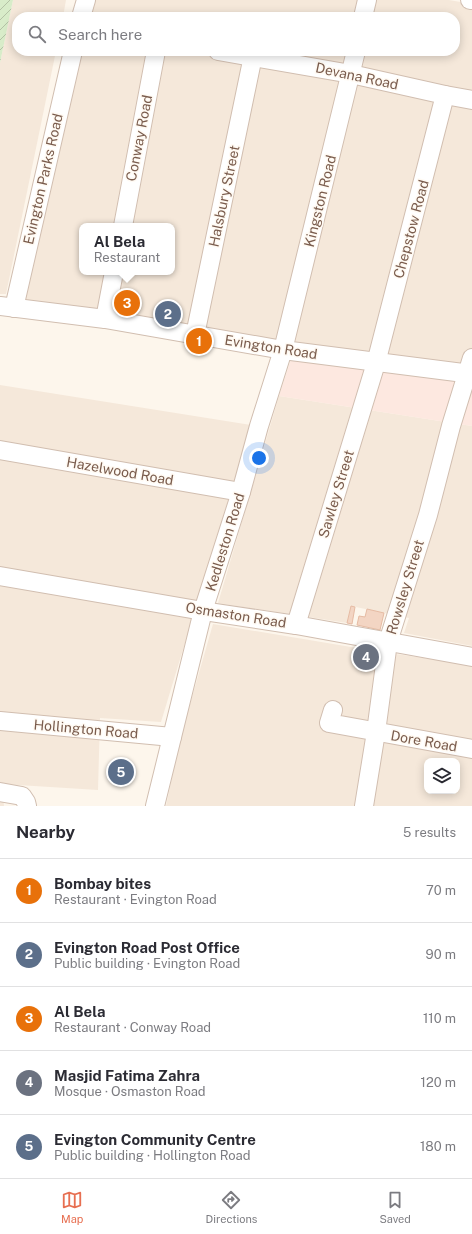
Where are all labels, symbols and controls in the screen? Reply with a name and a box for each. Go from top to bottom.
search box [12,12,460,56]
icon: search [26,23,48,45]
text: Search here [58,26,142,43]
street label: Devana Road [314,59,400,93]
street label: Conway Road [123,93,155,183]
street label: Evington Parks Road [20,112,66,246]
street label: Halsbury Street [205,144,243,248]
street label: Kingston Road [301,153,339,249]
street label: Chepstow Road [390,178,432,280]
popup [79,223,175,275]
text: Al Bela [94,233,145,250]
text: Restaurant [94,250,160,265]
pin: 3 [114,288,140,318]
pin: 2 [155,299,181,329]
pin: 1 [186,326,212,356]
street label: Evington Road [223,332,319,362]
your location [249,448,269,468]
street label: Sawley Street [315,448,357,540]
street label: Hazelwood Road [65,454,175,488]
street label: Kedleston Road [202,491,248,593]
street label: Rowsley Street [383,538,427,636]
street label: Osmaston Road [184,599,288,631]
pin: 4 [353,642,379,672]
street label: Hollington Road [33,716,139,742]
street label: Dore Road [389,727,459,755]
pin: 5 [108,757,134,787]
map controls [424,758,460,794]
button: layers [424,758,460,794]
text: Nearby [16,822,75,842]
text: 5 results [403,825,456,840]
text: Bombay bites [54,875,151,892]
text: 1 [26,883,32,898]
text: 70 m [426,883,456,898]
text: Restaurant · Evington Road [54,892,217,907]
text: Evington Road Post Office [54,939,240,956]
text: 2 [25,947,33,962]
text: 90 m [426,947,456,962]
text: Public building · Evington Road [54,956,240,971]
text: Al Bela [54,1003,106,1020]
text: 3 [25,1011,33,1026]
text: 110 m [423,1011,456,1026]
text: Restaurant · Conway Road [54,1020,211,1035]
text: Masjid Fatima Zahra [54,1067,200,1084]
text: 4 [25,1075,33,1090]
text: 120 m [421,1075,456,1090]
text: Mosque · Osmaston Road [54,1084,206,1099]
text: Evington Community Centre [54,1131,256,1148]
text: 5 [25,1139,33,1154]
text: 180 m [420,1139,456,1154]
text: Public building · Hollington Road [54,1148,251,1163]
tab: Map [61,1189,83,1225]
tab: Directions [206,1189,257,1225]
tab: Saved [379,1189,411,1225]

